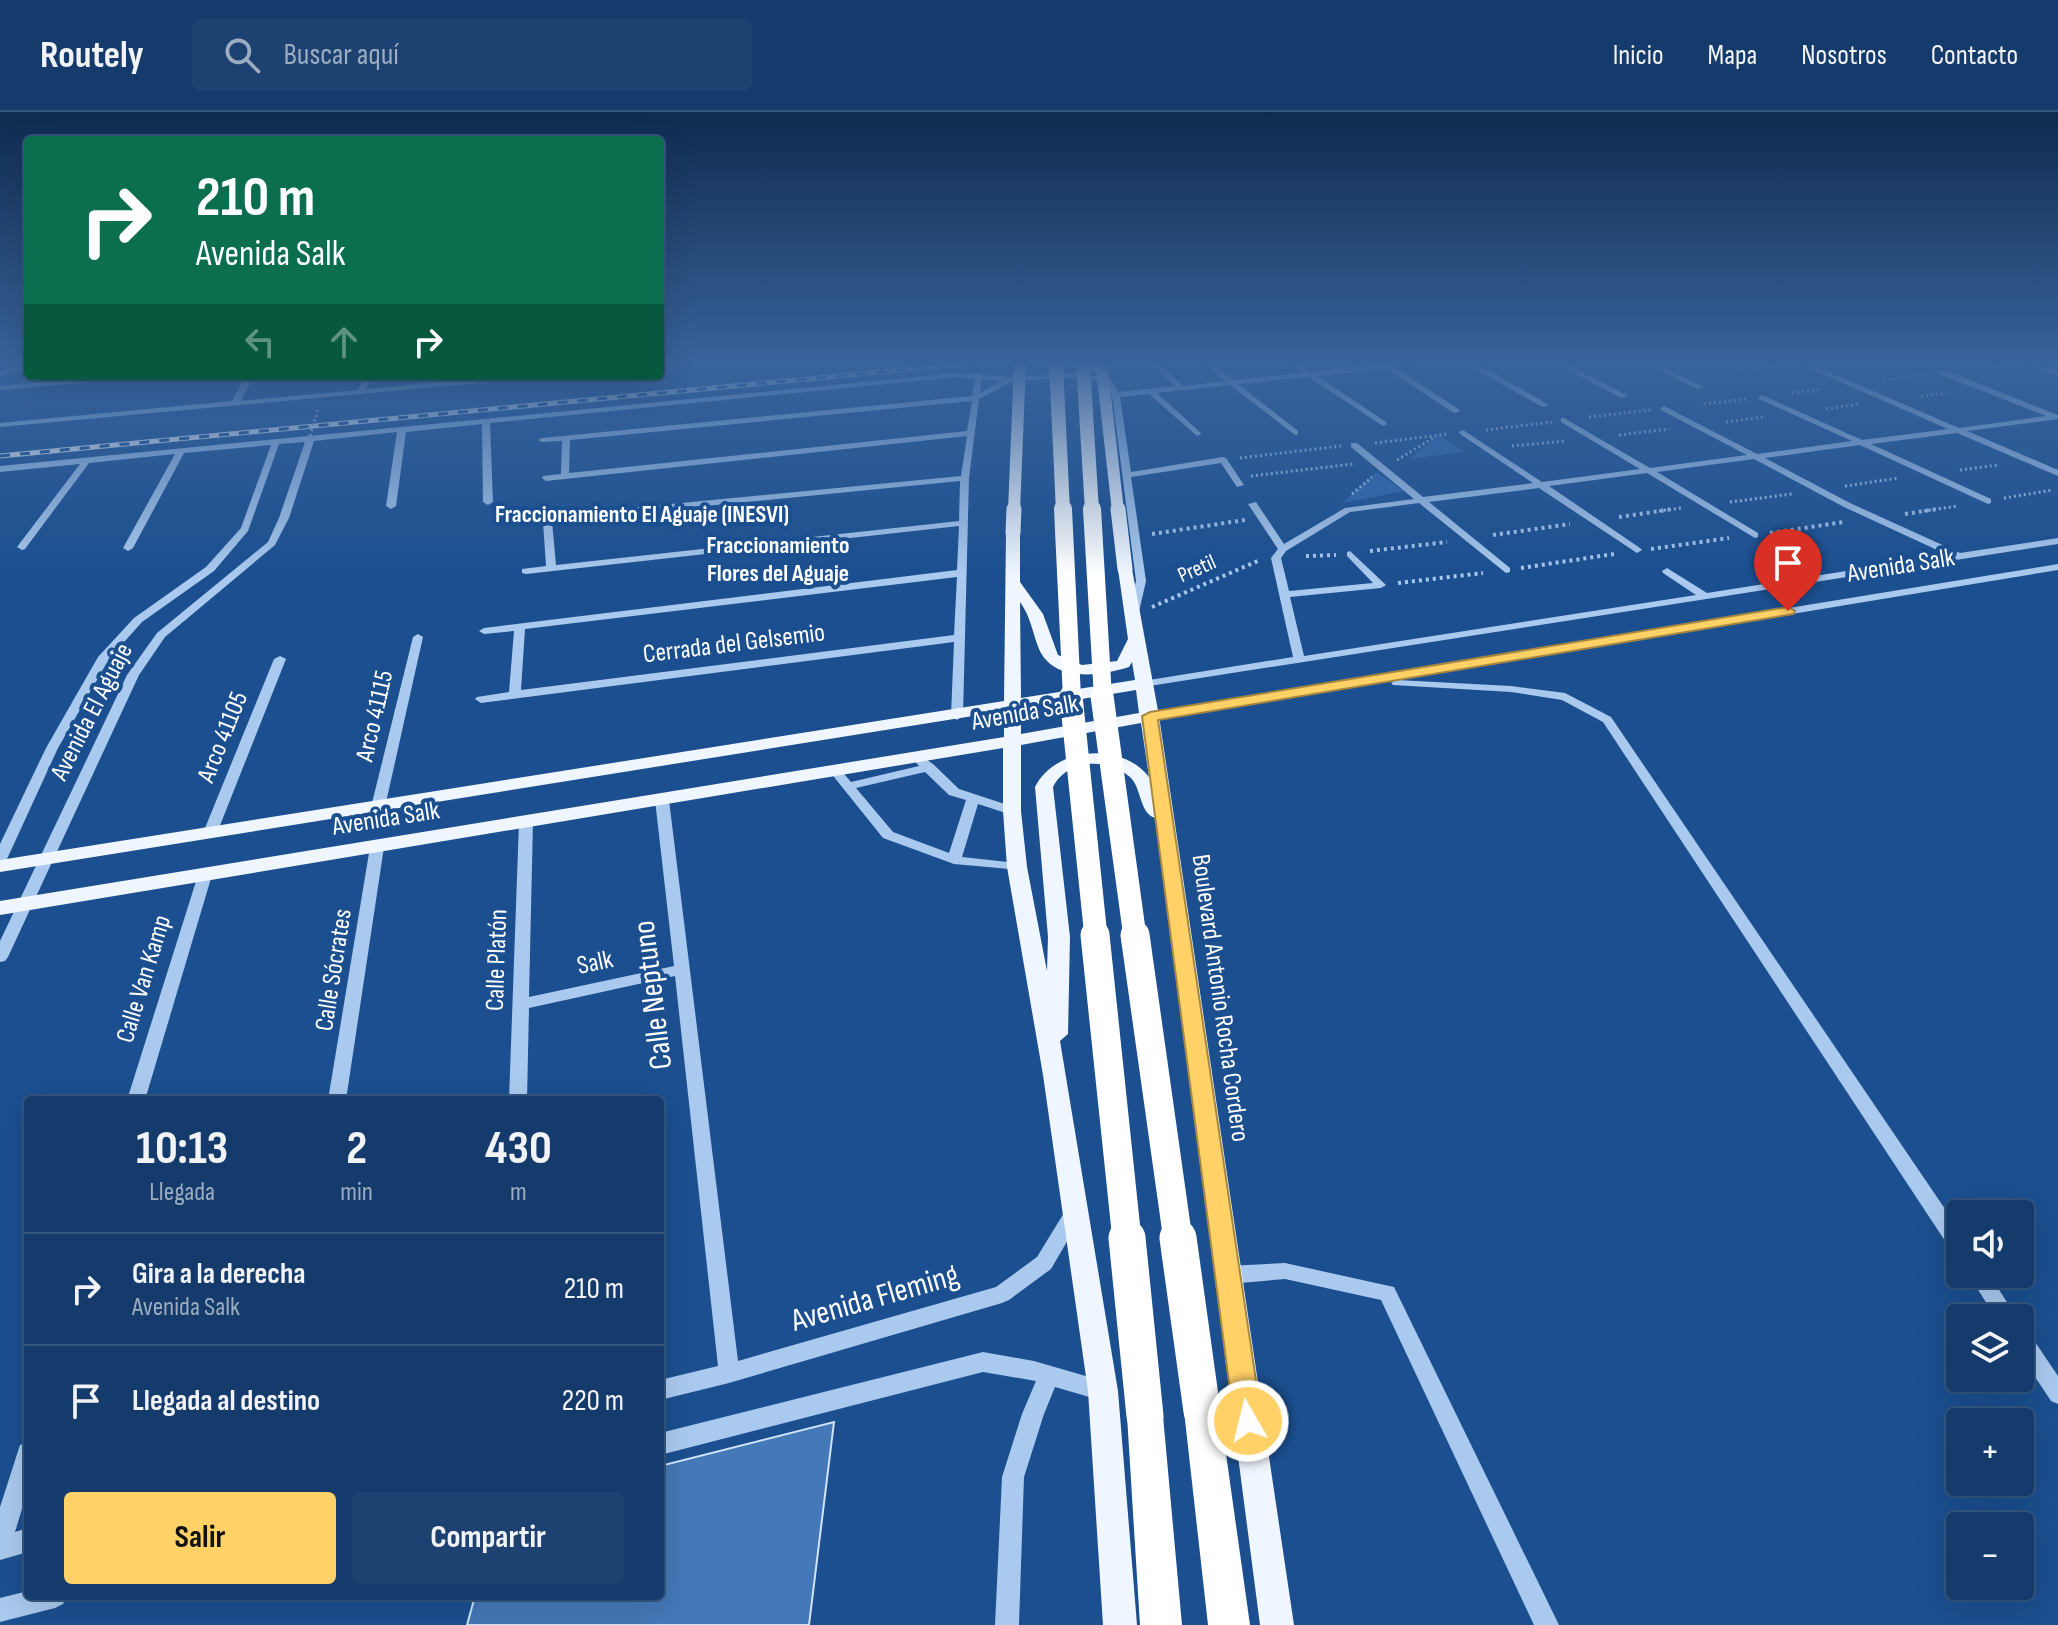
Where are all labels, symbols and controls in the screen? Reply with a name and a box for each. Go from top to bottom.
search box [192,19,752,91]
text: Routely [40,33,144,78]
icon: search [220,33,264,77]
text: Buscar aquí [284,37,399,73]
text: Inicio [1613,39,1664,72]
text: Mapa [1708,39,1757,72]
text: Nosotros [1801,39,1887,72]
text: Contacto [1931,39,2018,72]
text: 210 m [196,165,315,232]
icon: right [64,168,168,272]
text: Avenida Salk [196,233,346,276]
icon: left [238,320,282,364]
icon: ahead [322,320,366,364]
icon: right [406,320,450,364]
district label: Fraccionamiento El Aguaje (INESVI) [495,500,789,529]
pin [1754,529,1822,611]
district label: Fraccionamiento Flores del Aguaje [707,531,849,588]
icon: arrive [1766,541,1810,585]
street label: Avenida Salk [1844,542,1957,590]
street label: Pretil [1174,549,1220,589]
street label: Cerrada del Gelsemio [641,617,827,671]
street label: Avenida El Aguaje [44,638,140,787]
street label: Arco 41115 [349,667,401,766]
street label: Arco 41105 [190,687,255,788]
street label: Avenida Salk [968,688,1081,738]
street label: Avenida Salk [329,795,442,843]
street label: Boulevard Antonio Rocha Cordero [1184,852,1256,1144]
street label: Calle Sócrates [309,907,359,1033]
street label: Calle Platón [480,909,514,1011]
street label: Calle Van Kamp [110,911,178,1047]
street label: Calle Neptuno [625,918,681,1072]
street label: Salk [574,944,616,982]
text: 10:13 [136,1120,228,1177]
text: 2 [346,1120,367,1177]
text: 430 [485,1120,552,1177]
text: Llegada [149,1177,215,1208]
text: min [340,1177,373,1208]
text: m [510,1177,527,1208]
map controls [1946,1200,2034,1600]
button: sound [1946,1200,2034,1288]
street label: Avenida Fleming [786,1255,963,1341]
text: Gira a la derecha [132,1256,306,1292]
icon: right [64,1267,108,1311]
text: 210 m [564,1271,624,1307]
text: Avenida Salk [132,1292,240,1323]
button: layers [1946,1304,2034,1392]
icon: arrive [64,1379,108,1423]
position arrow [1206,1379,1290,1463]
text: Llegada al destino [132,1383,320,1419]
text: 220 m [562,1383,624,1419]
button: + [1946,1408,2034,1496]
button: Salir [64,1492,336,1584]
button: Compartir [352,1492,624,1584]
button: − [1946,1512,2034,1600]

